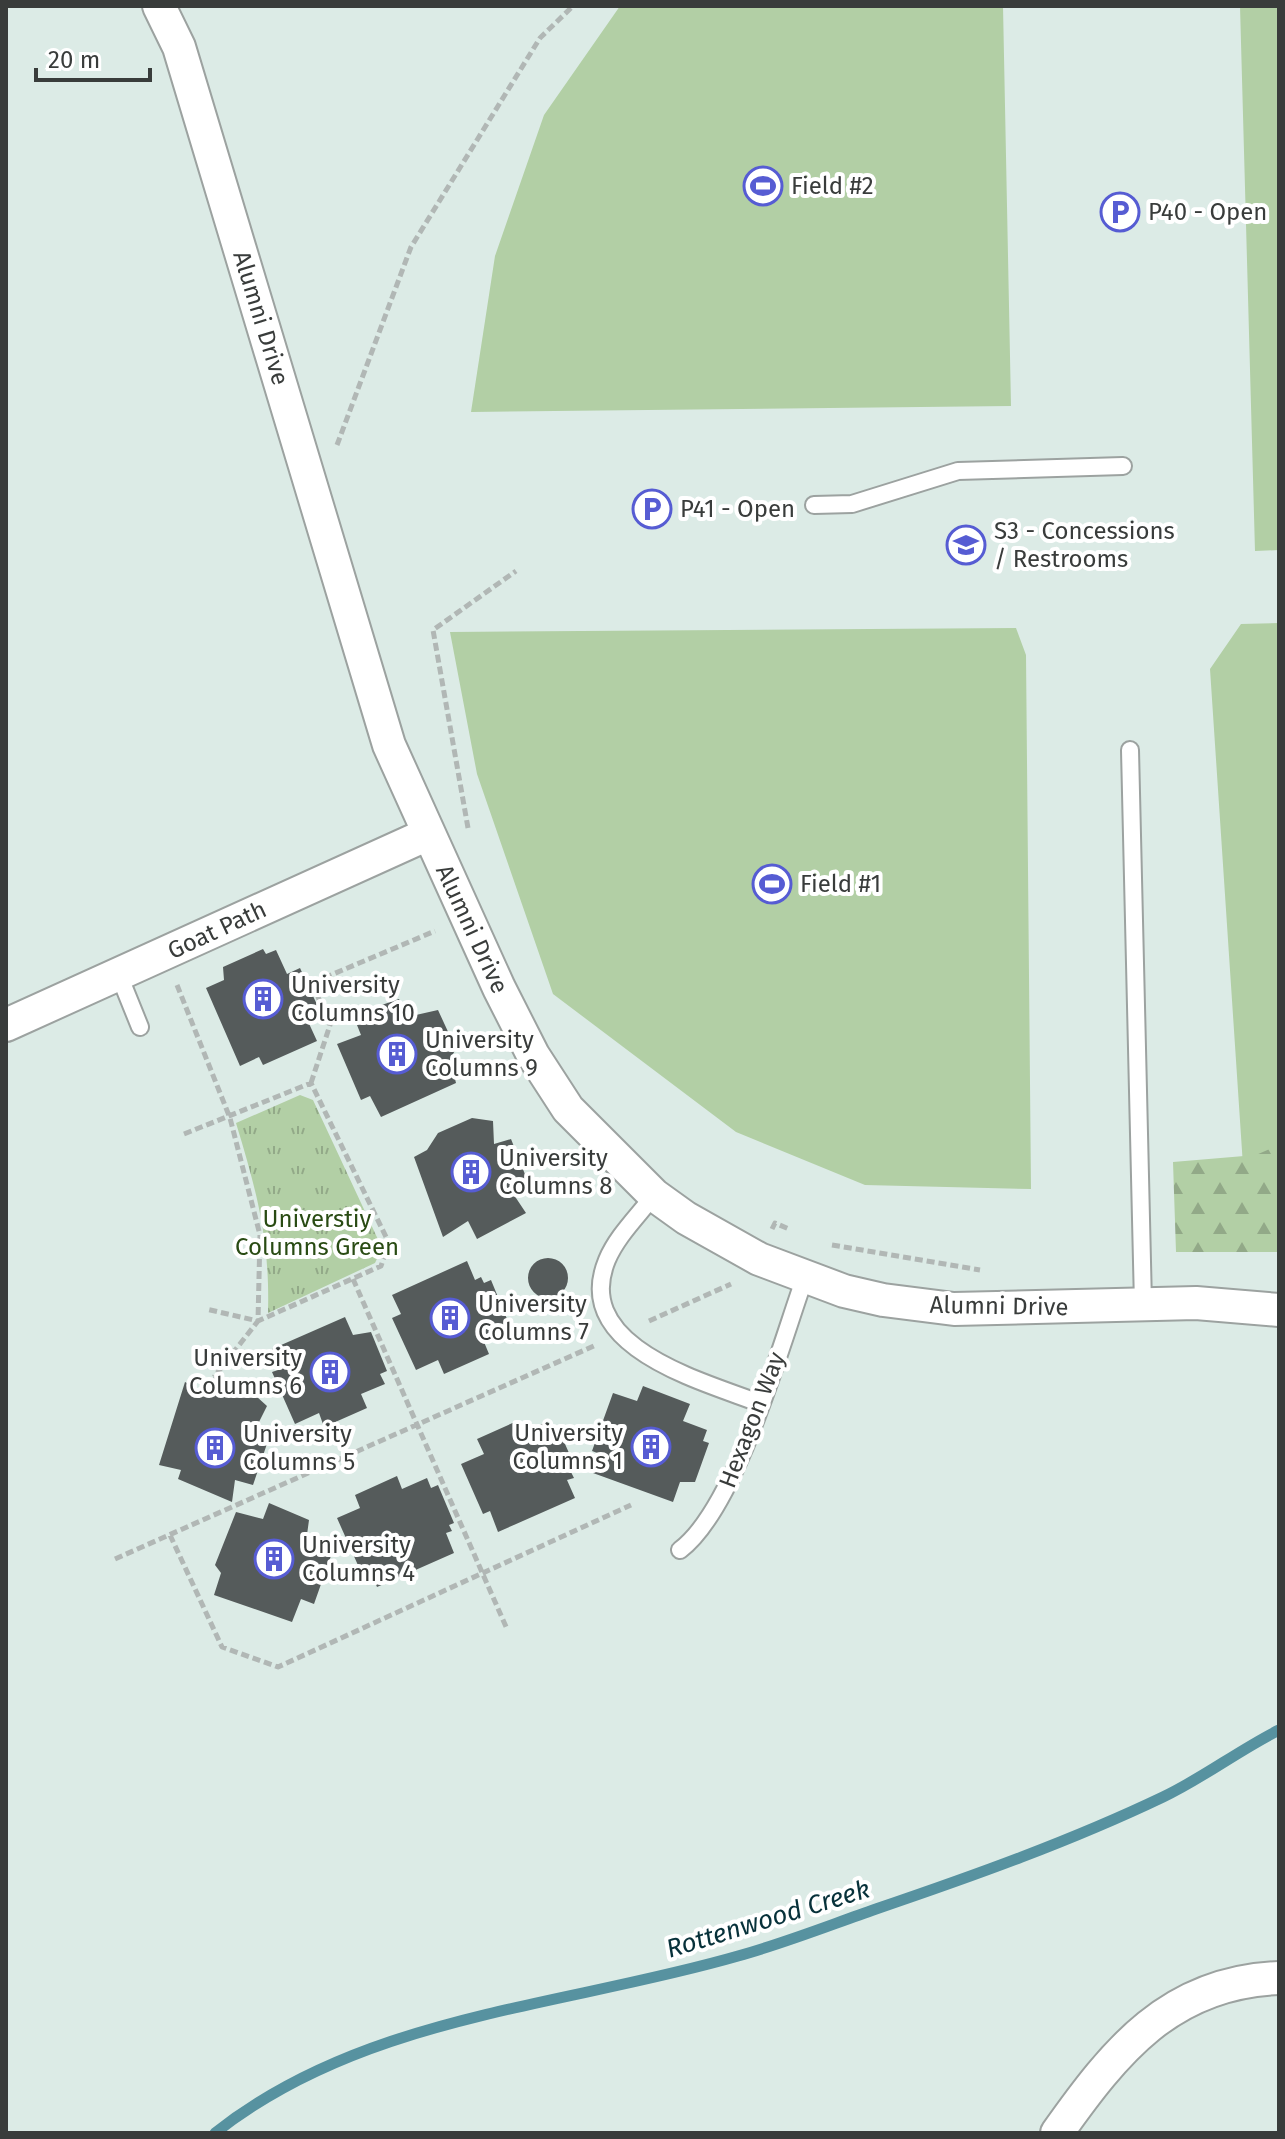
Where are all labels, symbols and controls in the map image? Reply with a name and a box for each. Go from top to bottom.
scale bar [36,32,150,82]
text: 20 m [48,46,100,74]
sports icon: Field #2 [742,165,784,207]
place label: Field #2 [791,172,874,200]
parking icon: P40 - Open [1099,191,1141,233]
place label: P40 - Open [1148,198,1267,226]
street label: Alumni Drive [227,248,295,388]
parking icon: P41 - Open [631,488,673,530]
place label: P41 - Open [680,495,795,523]
place label: S3 - Concessions / Restrooms [994,517,1175,573]
school or university icon: S3 - Concessions / Restrooms [945,524,987,566]
street label: Alumni Drive [430,860,514,998]
sports icon: Field #1 [751,863,793,905]
place label: Field #1 [800,870,881,898]
street label: Goat Path [163,895,271,965]
place label: University Columns 10 [291,971,415,1027]
building icon: University Columns 10 [242,978,284,1020]
place label: University Columns 9 [425,1026,538,1082]
building icon: University Columns 9 [376,1033,418,1075]
place label: University Columns 8 [499,1144,612,1200]
building icon: University Columns 8 [450,1151,492,1193]
park label: Universtiy Columns Green [235,1205,399,1261]
place label: University Columns 7 [478,1290,589,1346]
street label: Alumni Drive [929,1291,1069,1321]
building icon: University Columns 7 [429,1297,471,1339]
place label: University Columns 6 [189,1344,302,1400]
street label: Hexagon Way [713,1348,791,1492]
building icon: University Columns 6 [309,1351,351,1393]
place label: University Columns 1 [512,1419,623,1475]
place label: University Columns 5 [243,1420,355,1476]
building icon: University Columns 1 [630,1426,672,1468]
building icon: University Columns 5 [194,1427,236,1469]
place label: University Columns 4 [302,1531,415,1587]
building icon: University Columns 4 [253,1538,295,1580]
water label: Rottenwood Creek [662,1873,874,1965]

